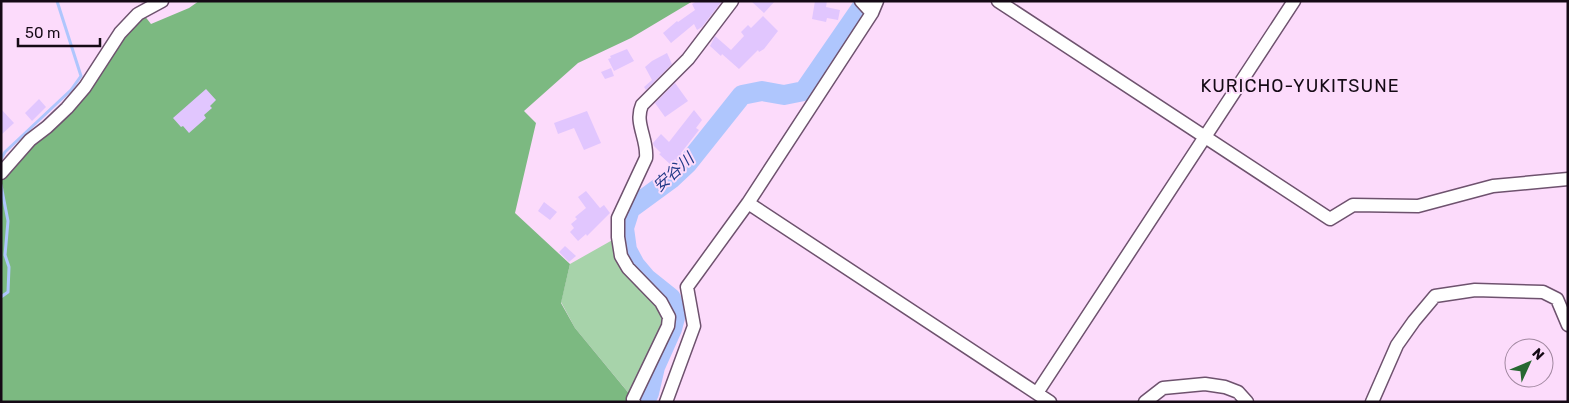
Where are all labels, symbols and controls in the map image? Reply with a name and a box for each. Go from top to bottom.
scale bar [18,15,100,47]
text: 50 m [25,24,60,42]
district label: KURICHO-YUKITSUNE [1200,75,1400,97]
water label: 安谷川 [649,148,699,195]
north arrow [1504,338,1554,388]
text: N [1528,345,1548,364]

